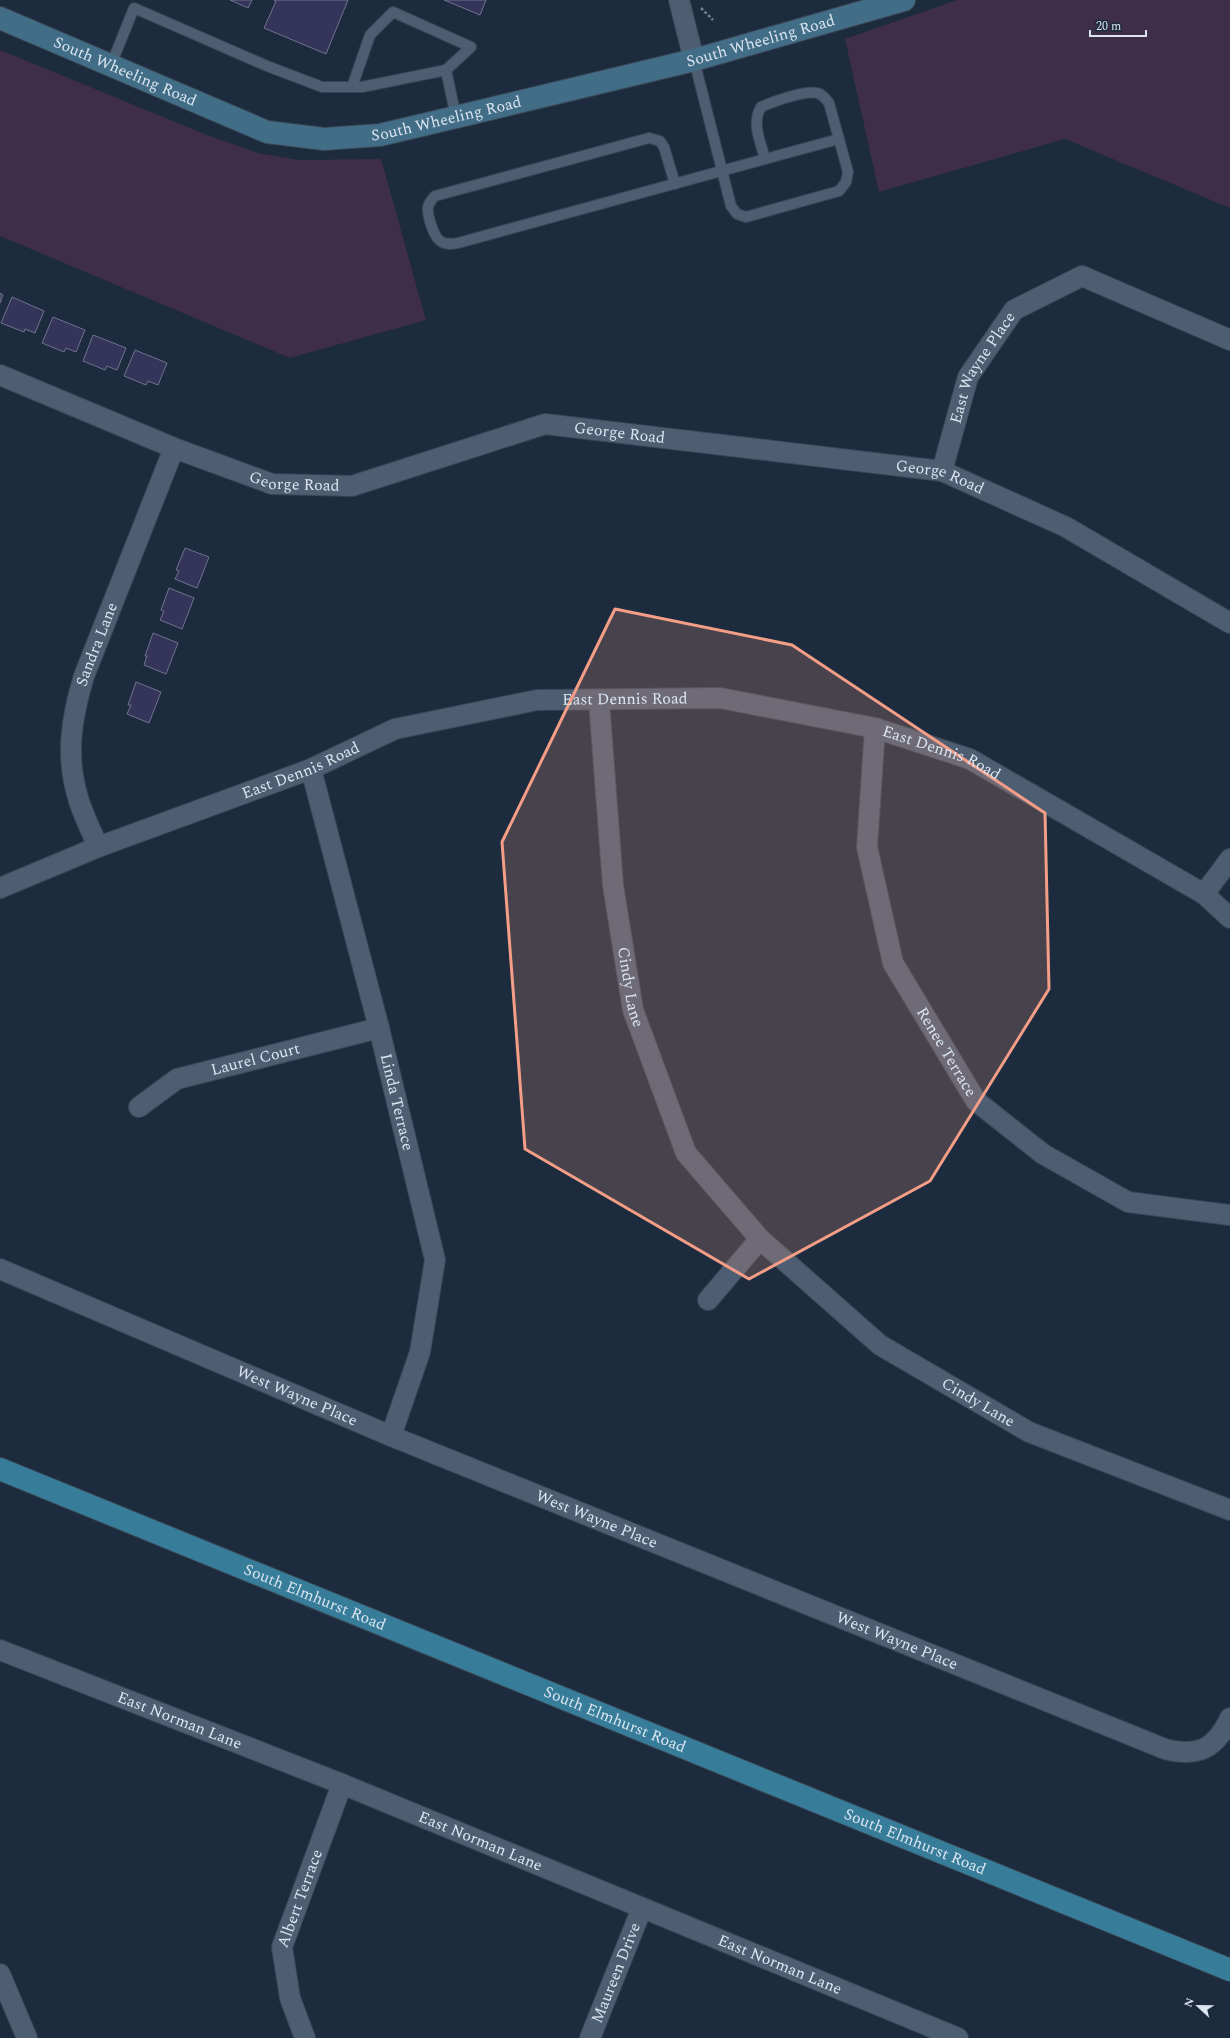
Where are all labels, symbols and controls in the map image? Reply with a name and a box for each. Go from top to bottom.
street label: South Wheeling Road [684,8,838,73]
scale bar [1090,12,1146,38]
text: 20 m [1096,17,1121,36]
street label: South Wheeling Road [50,30,201,113]
street label: South Wheeling Road [370,90,524,148]
street label: East Wayne Place [944,307,1021,426]
street label: George Road [573,416,667,450]
street label: George Road [895,454,988,501]
street label: George Road [245,465,340,498]
street label: Sandra Lane [70,599,124,689]
street label: East Dennis Road [562,686,688,712]
street label: East Dennis Road [879,719,1005,786]
street label: East Dennis Road [239,736,364,805]
street label: Cindy Lane [611,945,650,1031]
street label: Renee Terrace [910,1003,983,1101]
street label: Laurel Court [208,1036,303,1082]
street label: Linda Terrace [374,1051,420,1153]
street label: West Wayne Place [233,1359,361,1432]
street label: Cindy Lane [937,1371,1020,1433]
street label: West Wayne Place [532,1484,661,1555]
street label: South Elmhurst Road [240,1558,390,1637]
street label: West Wayne Place [832,1605,962,1676]
street label: South Elmhurst Road [540,1680,690,1759]
street label: East Norman Lane [114,1685,246,1756]
street label: South Elmhurst Road [840,1802,990,1881]
street label: East Norman Lane [415,1805,546,1877]
street label: Albert Terrace [271,1846,329,1951]
street label: Maureen Drive [585,1919,647,2027]
street label: East Norman Lane [714,1928,846,2001]
north arrow [1178,1986,1218,2026]
text: N [1180,1995,1199,2010]

